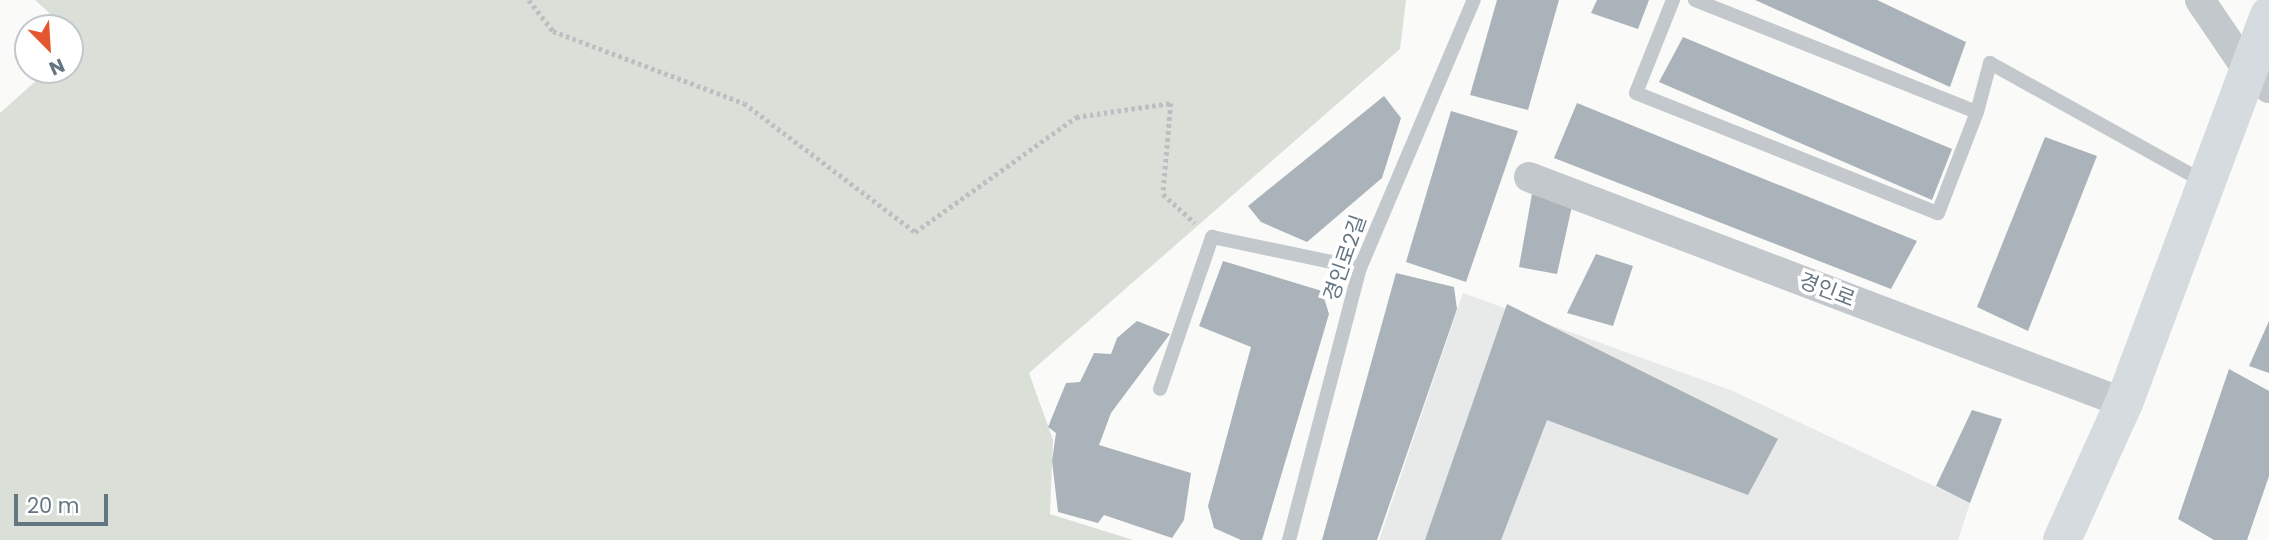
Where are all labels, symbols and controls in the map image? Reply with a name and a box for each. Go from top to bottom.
north arrow [14,14,84,84]
text: N [45,52,69,82]
street label: 경인로2길 [1319,212,1371,304]
street label: 경인로 [1795,268,1859,312]
scale bar [18,480,112,524]
text: 20 m [27,491,80,520]

